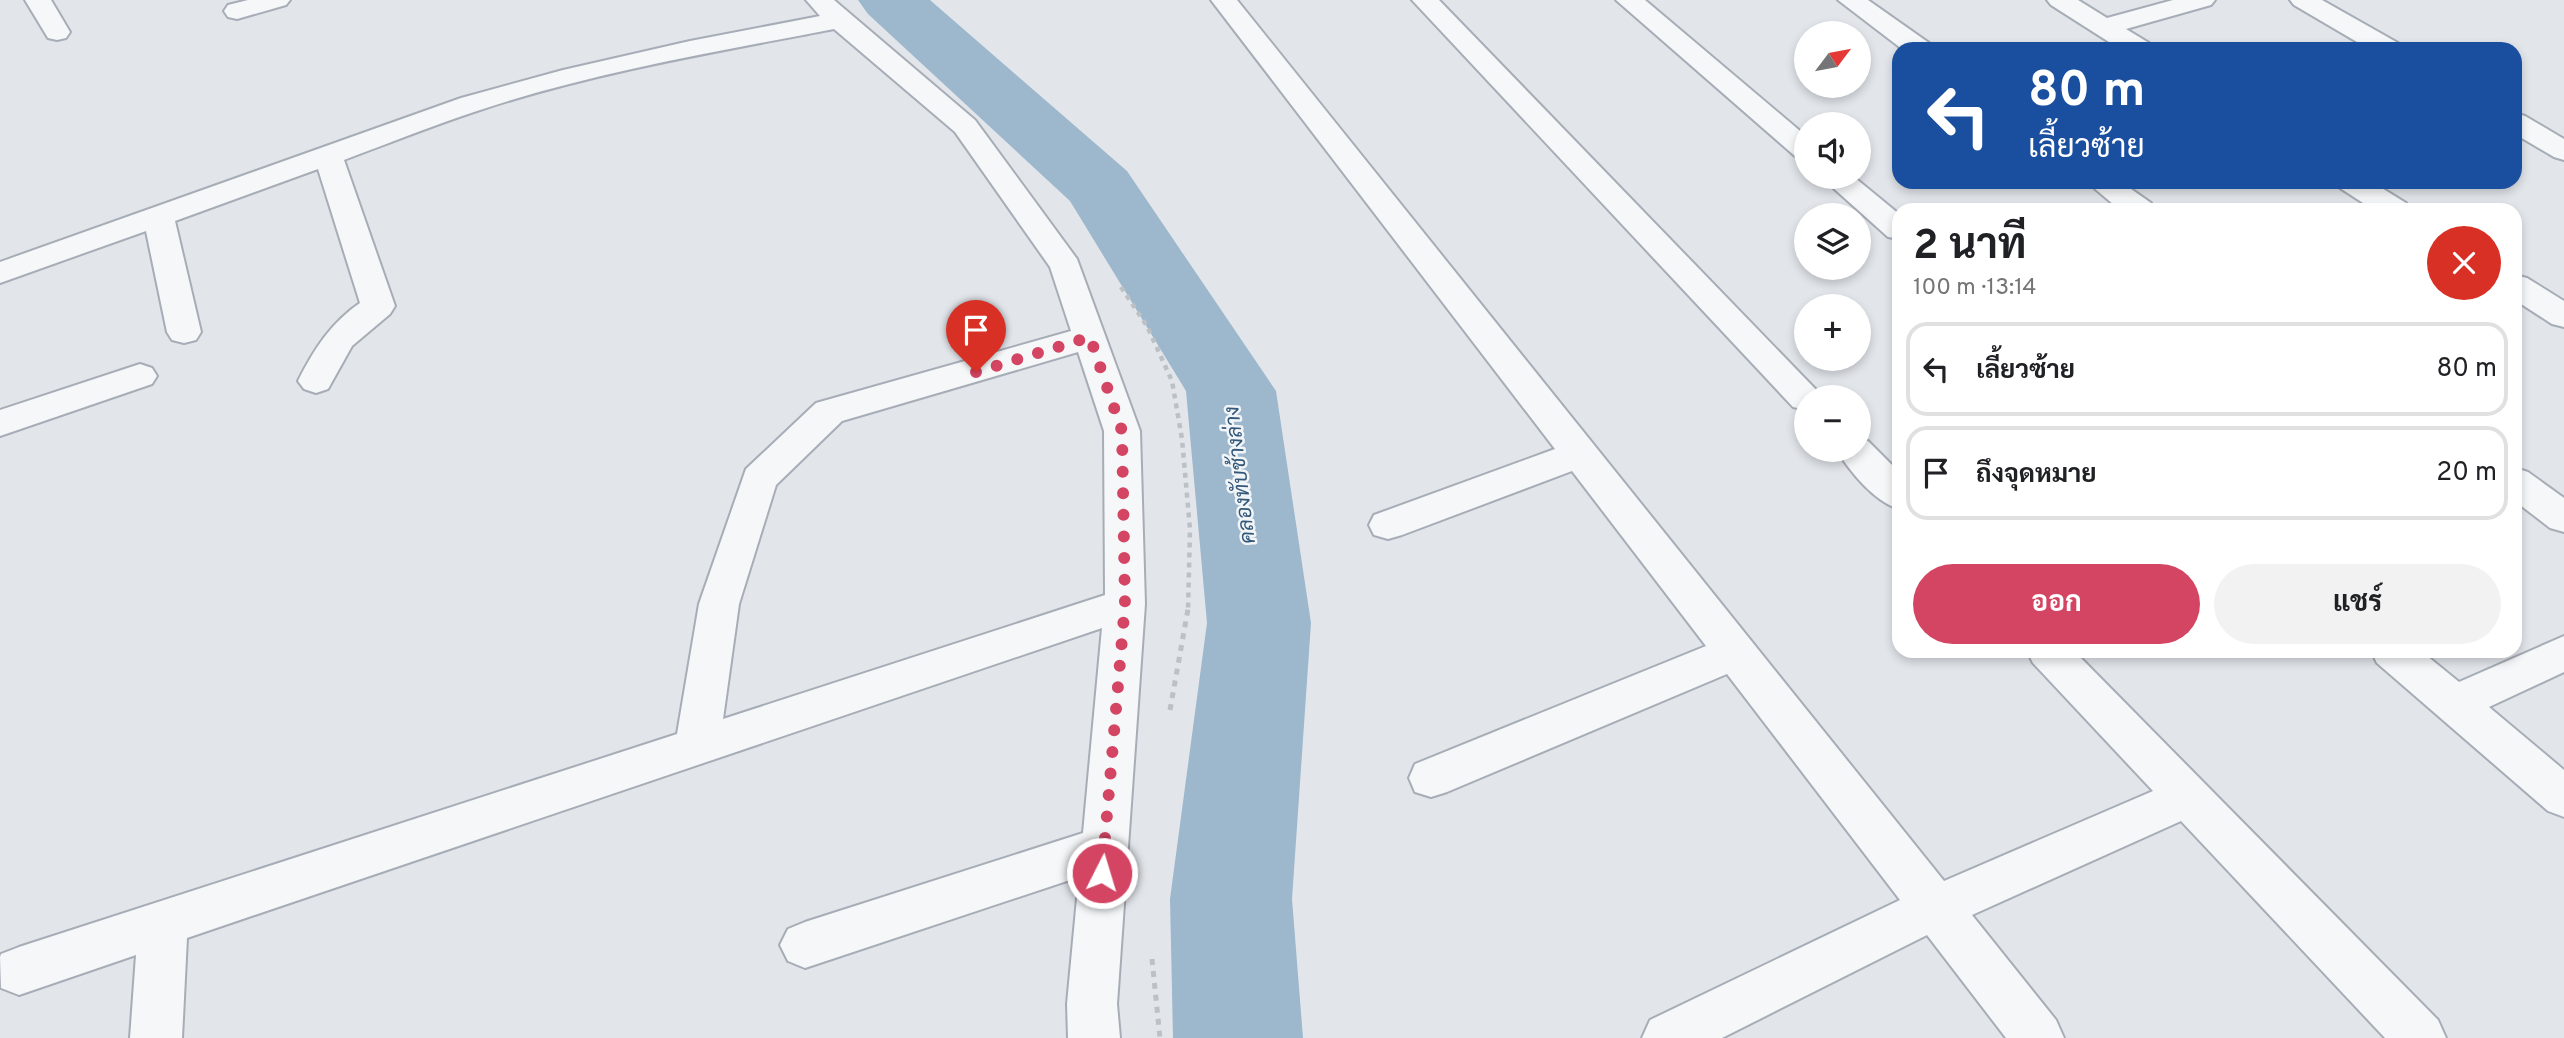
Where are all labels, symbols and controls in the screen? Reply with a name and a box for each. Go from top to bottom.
north arrow [1794,21,1871,98]
map controls [1794,21,1871,462]
text: 80 m [2028,62,2145,124]
icon: left [1913,70,2004,161]
button: sound [1794,112,1871,189]
text: เลี้ยวซ้าย [2028,129,2145,169]
button: layers [1794,203,1871,280]
text: 2 นาที [1913,221,2026,274]
button: close [2427,226,2501,300]
text: 100 m · 13:14 [1913,274,2037,303]
button: + [1794,294,1871,371]
pin [946,300,1006,372]
icon: arrive [957,311,995,349]
icon: left [1917,350,1955,388]
text: 80 m [2437,353,2497,386]
text: เลี้ยวซ้าย [1976,355,2075,388]
button: − [1794,385,1871,462]
water label: คลองทับช้างล่าง [1218,405,1263,545]
icon: arrive [1917,454,1955,492]
text: 20 m [2436,457,2497,490]
text: ถึงจุดหมาย [1976,459,2097,492]
button: ออก [1913,564,2200,644]
button: แชร์ [2214,564,2501,644]
position arrow [1065,836,1139,910]

